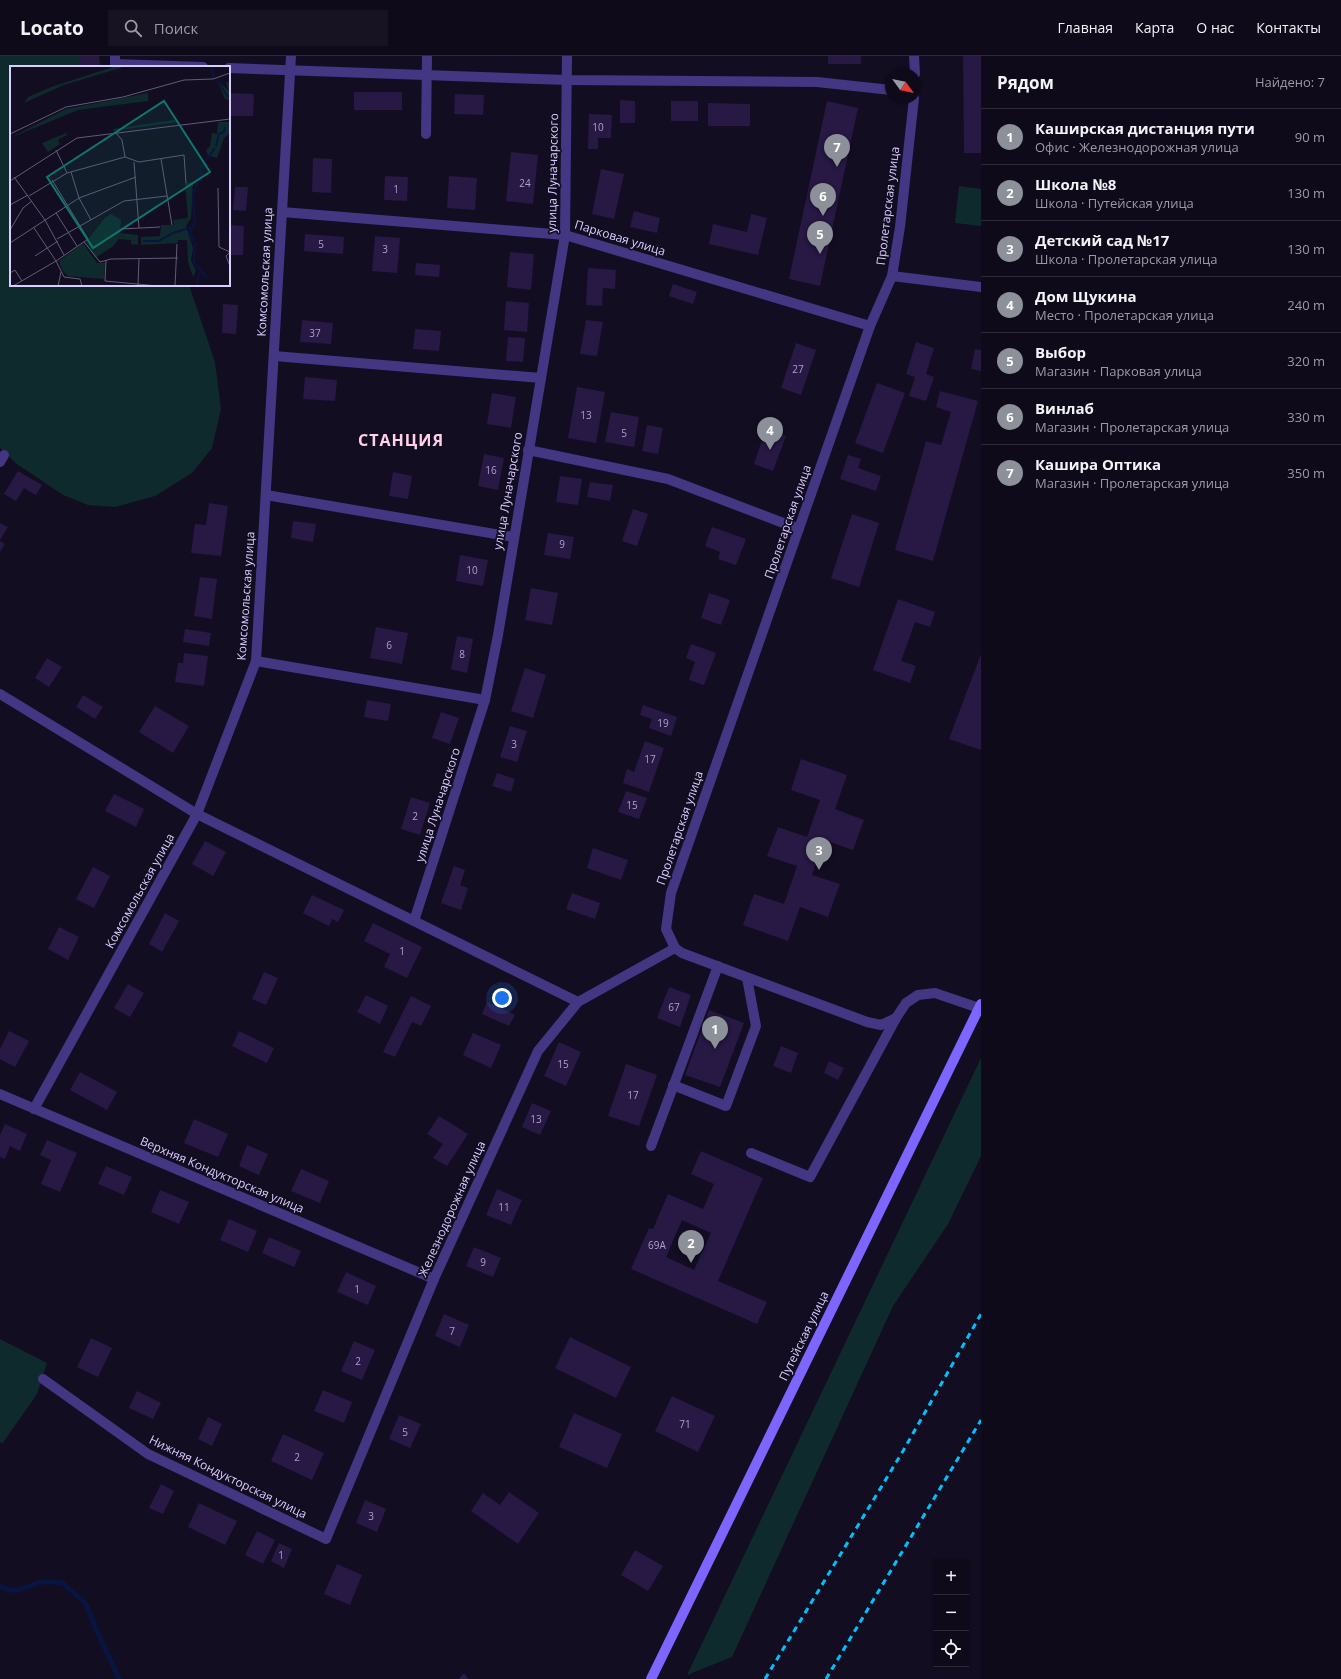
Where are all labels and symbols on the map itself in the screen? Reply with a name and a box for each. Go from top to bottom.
inset map [10,66,230,286]
north arrow [885,68,921,104]
street label: улица Луначарского [543,113,562,233]
house number: 10 [592,120,604,134]
pin: 7 [824,134,850,167]
street label: Пролетарская улица [872,146,903,266]
house number: 24 [519,176,531,190]
house number: 1 [393,182,399,196]
pin: 6 [810,183,836,216]
street label: Комсомольская улица [253,207,276,337]
street label: Парковая улица [573,216,668,259]
pin: 5 [807,221,833,254]
house number: 5 [318,237,324,251]
house number: 3 [382,242,388,256]
house number: 37 [309,326,321,340]
house number: 27 [792,362,804,376]
house number: 13 [580,408,592,422]
pin: 4 [757,417,783,450]
house number: 5 [621,426,627,440]
district label: СТАНЦИЯ [358,429,444,451]
street label: улица Луначарского [489,431,526,551]
house number: 16 [485,463,497,477]
street label: Пролетарская улица [760,463,815,581]
street label: Комсомольская улица [233,531,258,661]
house number: 9 [559,537,565,551]
house number: 10 [466,563,478,577]
house number: 6 [386,638,392,652]
house number: 8 [459,647,465,661]
house number: 19 [657,716,669,730]
house number: 3 [511,737,517,751]
street label: улица Луначарского [411,745,464,864]
house number: 17 [644,752,656,766]
street label: Пролетарская улица [652,769,707,887]
house number: 15 [626,798,638,812]
house number: 2 [412,809,418,823]
street label: Комсомольская улица [101,830,178,951]
pin: 3 [806,837,832,870]
house number: 1 [399,944,405,958]
your location [492,988,512,1008]
house number: 67 [668,1000,680,1014]
pin: 1 [702,1016,728,1049]
house number: 15 [557,1057,569,1071]
house number: 17 [627,1088,639,1102]
house number: 13 [530,1112,542,1126]
street label: Верхняя Кондукторская улица [138,1132,307,1217]
street label: Железнодорожная улица [414,1138,489,1280]
house number: 11 [498,1200,510,1214]
pin: 2 [678,1230,704,1263]
house number: 69А [648,1238,667,1252]
house number: 9 [480,1255,486,1269]
house number: 1 [354,1282,360,1296]
street label: Путейская улица [774,1288,833,1383]
house number: 7 [449,1324,455,1338]
house number: 2 [355,1354,361,1368]
house number: 71 [679,1417,691,1431]
house number: 5 [402,1425,408,1439]
street label: Нижняя Кондукторская улица [146,1431,310,1522]
house number: 2 [294,1450,300,1464]
house number: 3 [368,1509,374,1523]
house number: 1 [278,1548,284,1562]

